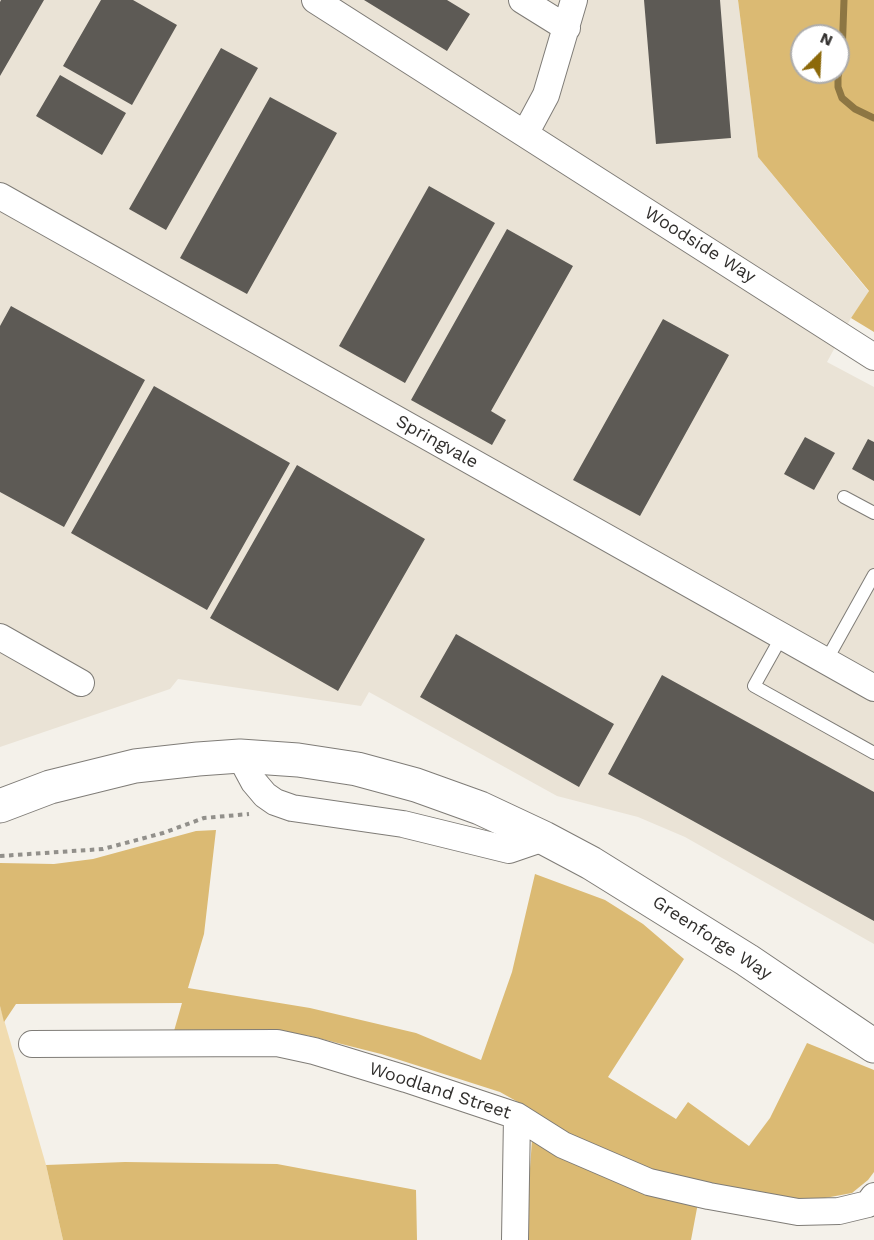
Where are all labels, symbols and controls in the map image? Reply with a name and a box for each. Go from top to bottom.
north arrow [790,24,850,84]
text: N [817,28,836,50]
street label: Woodside Way [640,202,760,288]
street label: Springvale [392,411,482,473]
street label: Greenforge Way [648,891,776,985]
street label: Woodland Street [366,1058,514,1124]

